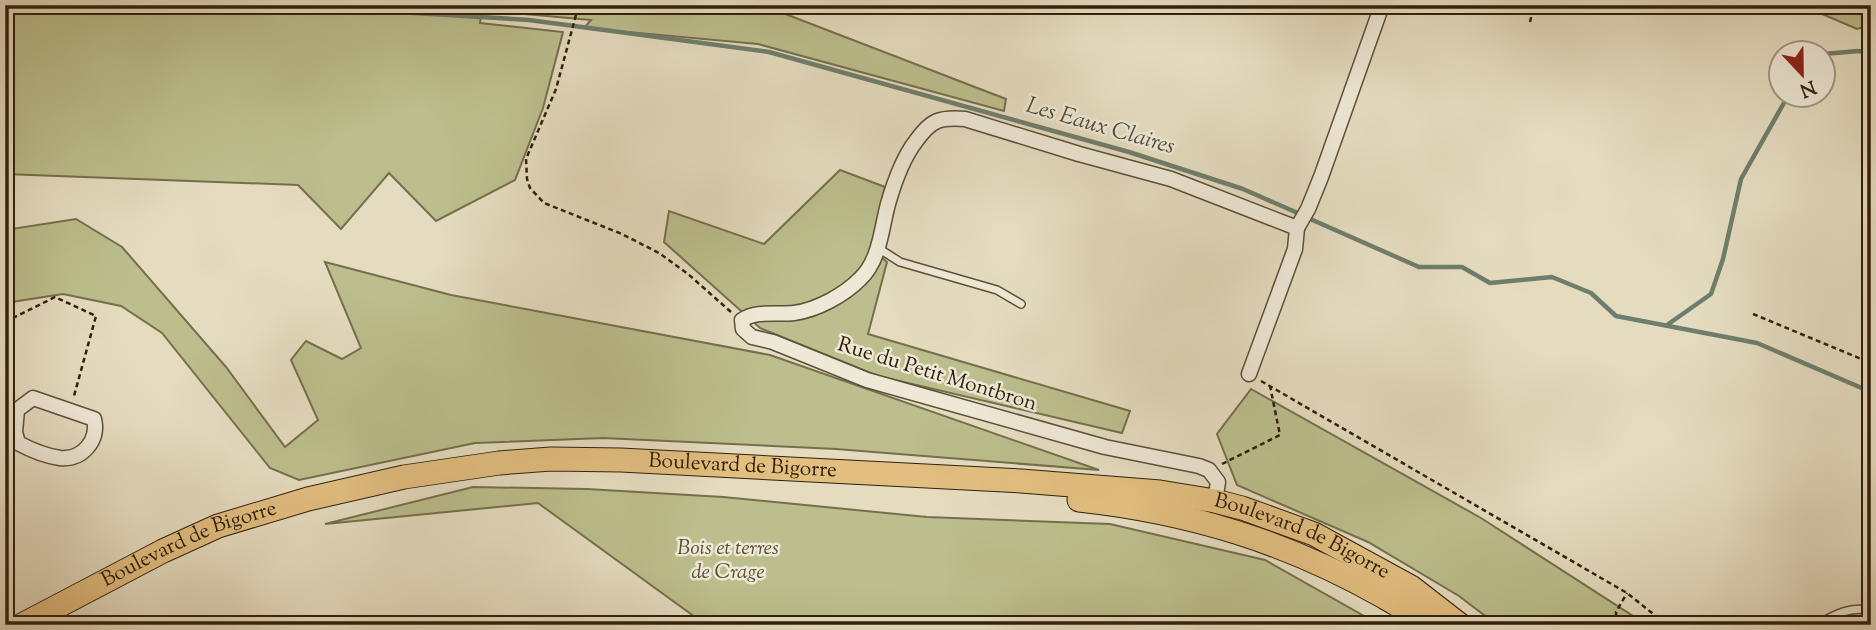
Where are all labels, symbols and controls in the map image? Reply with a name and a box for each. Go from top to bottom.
north arrow [1768,38,1838,108]
text: N [1795,72,1820,103]
water label: Les Eaux Claires [1022,90,1178,164]
street label: Rue du Petit Montbron [834,330,1040,420]
street label: Boulevard de Bigorre [647,446,838,486]
street label: Boulevard de Bigorre [1211,486,1395,587]
street label: Boulevard de Bigorre [96,494,281,596]
park label: Bois et terres de Crage [677,534,779,588]

